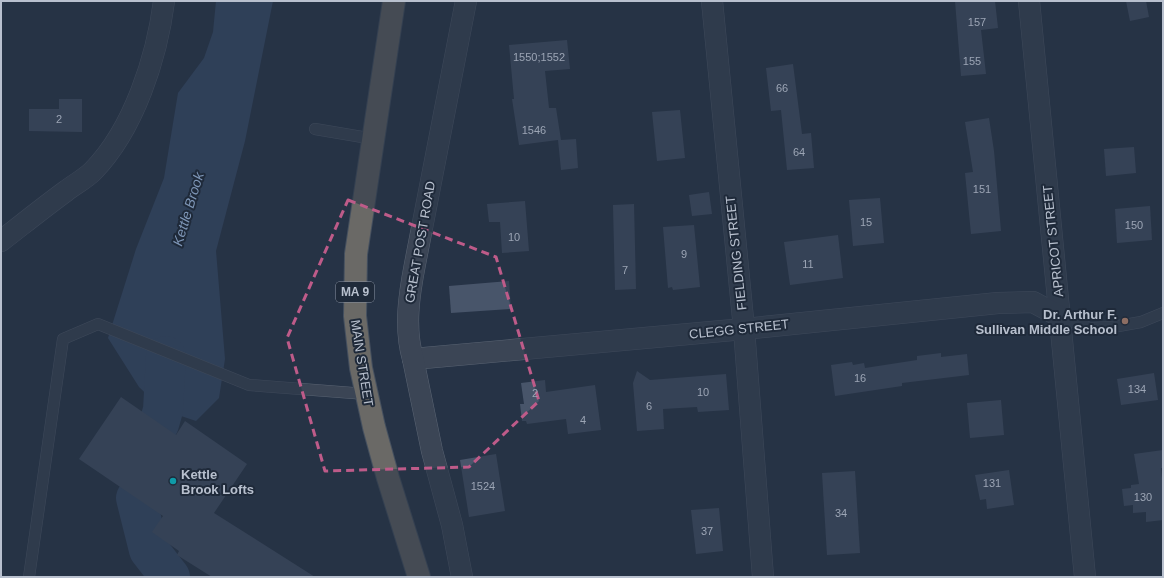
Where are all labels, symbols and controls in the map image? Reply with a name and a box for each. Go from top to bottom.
house number: 157 [968,16,986,28]
house number: 1550;1552 [513,51,565,63]
house number: 155 [963,55,981,67]
house number: 66 [776,82,788,94]
house number: 2 [56,113,62,125]
house number: 1546 [522,124,546,136]
house number: 64 [793,146,805,158]
water label: Kettle Brook [169,169,207,248]
street label: GREAT POST ROAD [402,180,438,304]
house number: 151 [973,183,991,195]
street label: APRICOT STREET [1040,184,1066,298]
street label: FIELDING STREET [723,195,749,311]
house number: 15 [860,216,872,228]
house number: 150 [1125,219,1143,231]
house number: 10 [508,231,520,243]
house number: 9 [681,248,687,260]
house number: 11 [802,258,814,270]
house number: 7 [622,264,628,276]
road number: MA 9 [336,282,374,302]
place label: Dr. Arthur F. Sullivan Middle School [975,307,1117,337]
street label: CLEGG STREET [688,316,790,342]
marker: Dr. Arthur F. Sullivan Middle School [1120,316,1130,326]
street label: MAIN STREET [348,319,376,407]
house number: 16 [854,372,866,384]
house number: 134 [1128,383,1146,395]
house number: 10 [697,386,709,398]
house number: 2 [532,387,538,399]
house number: 6 [646,400,652,412]
house number: 4 [580,414,586,426]
place label: Kettle Brook Lofts [181,467,254,497]
marker: Kettle Brook Lofts [168,476,178,486]
house number: 131 [983,477,1001,489]
house number: 1524 [471,480,495,492]
house number: 130 [1134,491,1152,503]
house number: 34 [835,507,847,519]
house number: 37 [701,525,713,537]

